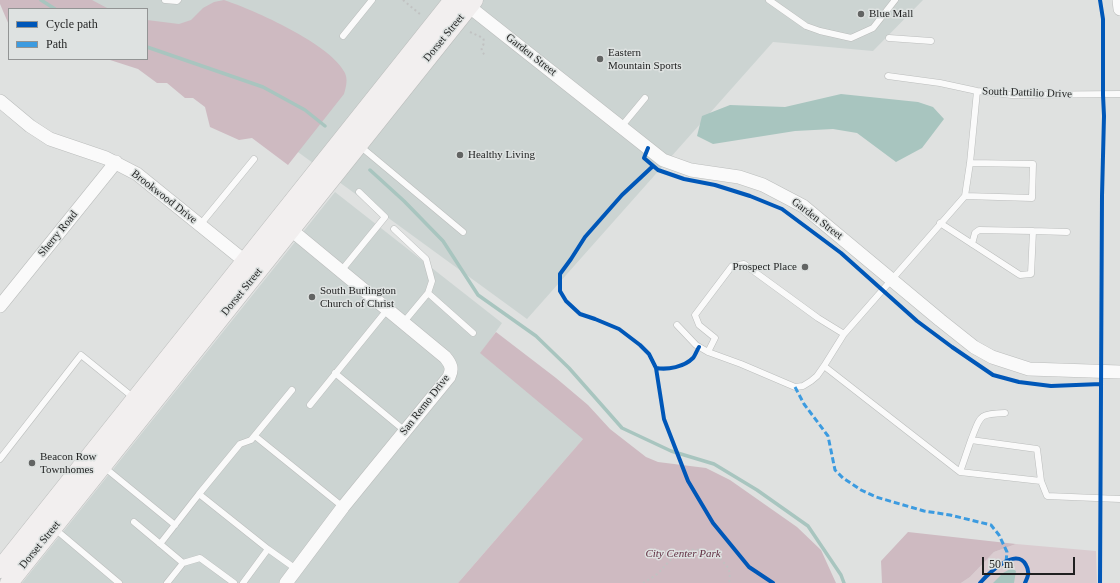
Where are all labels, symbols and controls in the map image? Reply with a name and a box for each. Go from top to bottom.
place label: Blue Mall [869,7,913,21]
legend [8,8,148,60]
marker: Blue Mall [856,9,866,19]
street label: Dorset Street [421,11,467,65]
text: Cycle path [46,17,98,31]
street label: Garden Street [503,31,559,79]
text: Path [46,37,67,51]
place label: Eastern Mountain Sports [608,46,682,72]
marker: Eastern Mountain Sports [595,54,605,64]
street label: South Dattilio Drive [982,85,1072,101]
place label: Healthy Living [468,148,535,162]
marker: Healthy Living [455,150,465,160]
street label: Brookwood Drive [129,167,199,227]
street label: Garden Street [789,195,845,243]
street label: Sherry Road [35,208,81,260]
place label: Prospect Place [733,260,797,274]
marker: Prospect Place [800,262,810,272]
street label: Dorset Street [219,265,265,319]
place label: South Burlington Church of Christ [320,284,396,310]
marker: South Burlington Church of Christ [307,292,317,302]
street label: San Remo Drive [397,372,453,438]
place label: Beacon Row Townhomes [40,450,97,476]
marker: Beacon Row Townhomes [27,458,37,468]
street label: Dorset Street [17,518,63,572]
park label: City Center Park [645,547,721,561]
scale bar [984,549,1077,575]
text: 50 m [989,557,1013,571]

